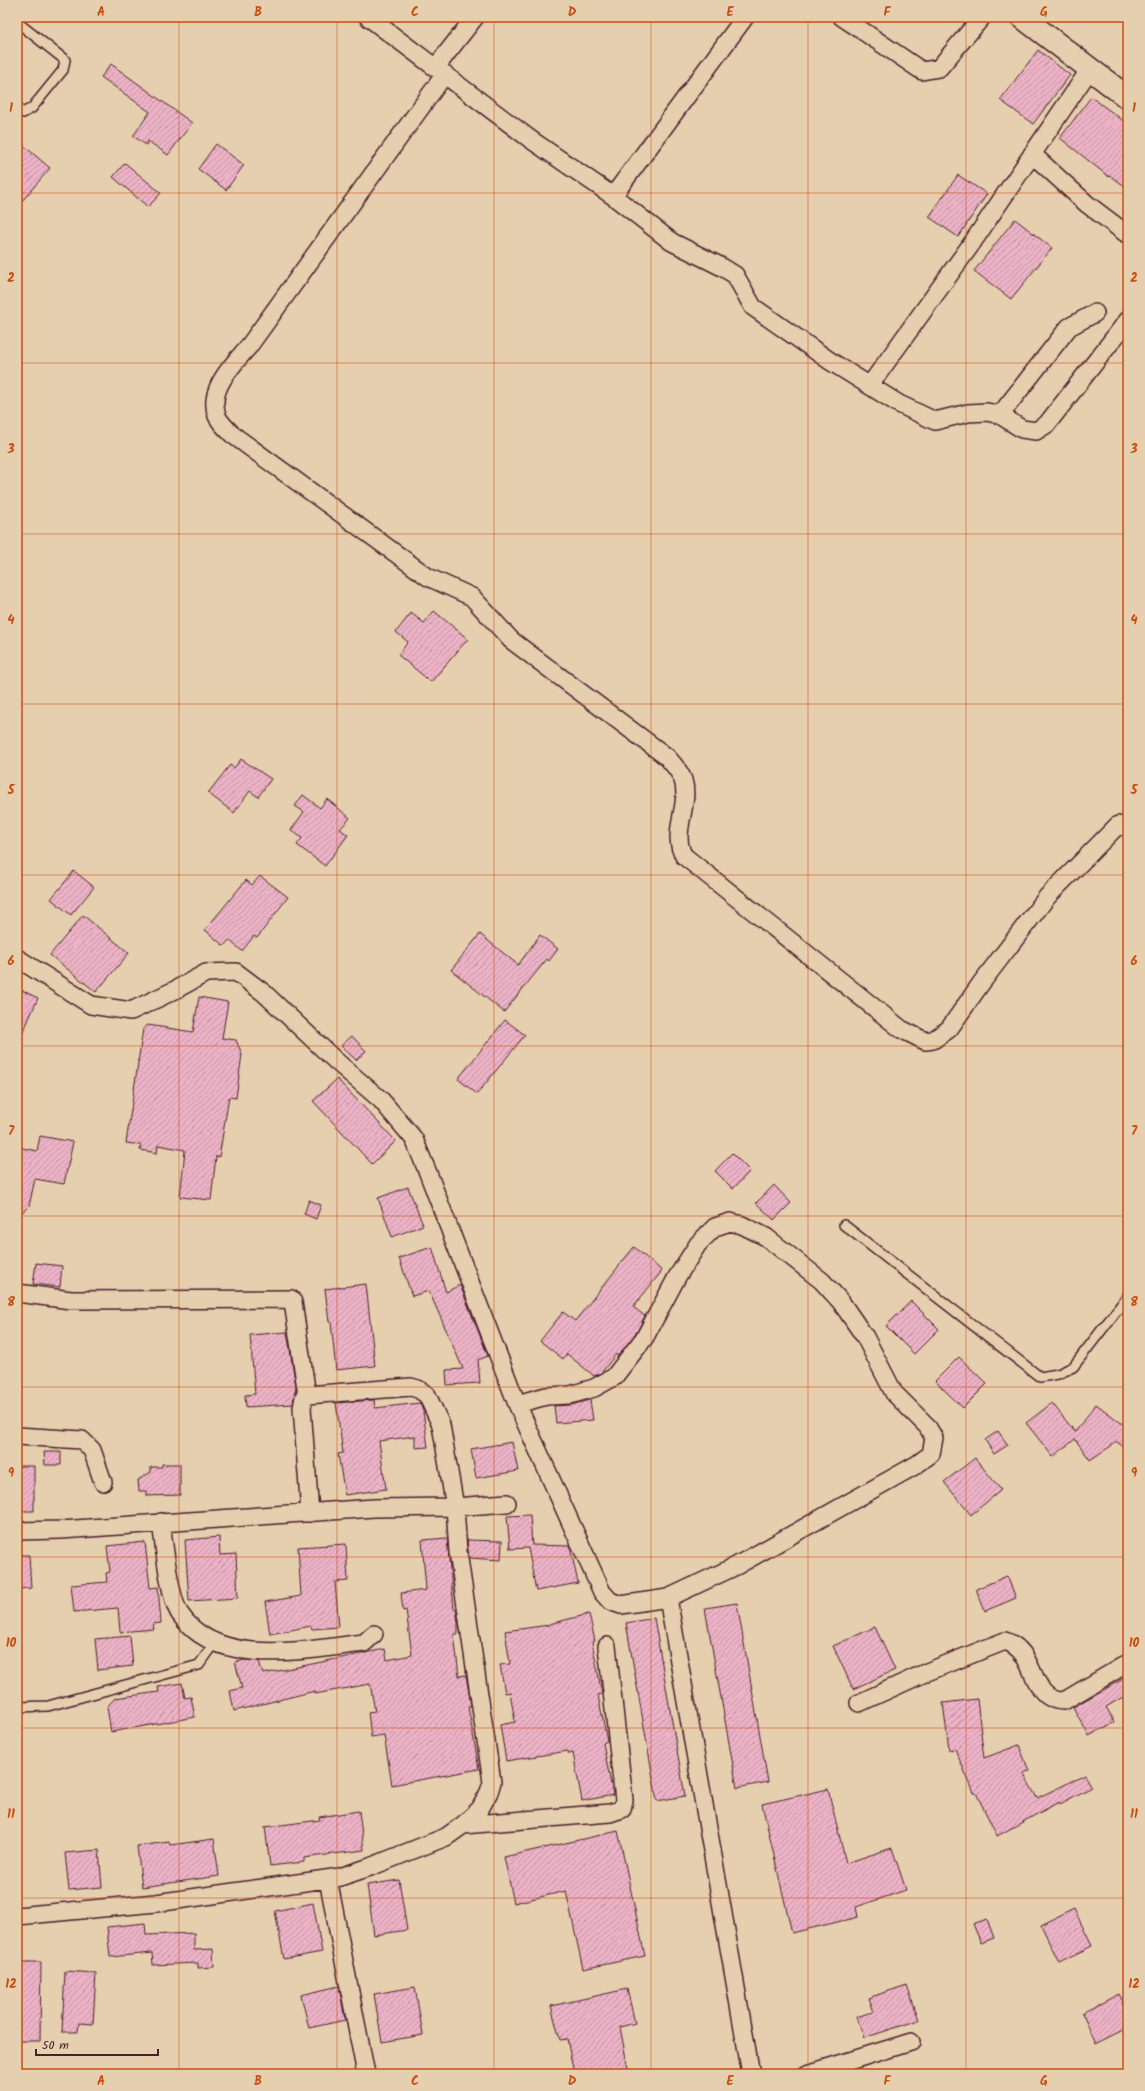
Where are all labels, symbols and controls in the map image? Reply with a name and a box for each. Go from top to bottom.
text: A [97,2,105,23]
text: B [254,2,262,23]
text: C [411,2,419,23]
text: D [568,2,577,23]
text: E [726,2,734,23]
text: F [883,2,891,23]
text: G [1040,2,1048,23]
text: 1 [9,98,13,119]
text: 1 [1132,98,1136,119]
text: 2 [7,268,15,289]
text: 2 [1130,268,1138,289]
text: 3 [6,439,15,460]
text: 3 [1129,439,1138,460]
text: 4 [7,610,15,631]
text: 4 [1130,610,1138,631]
text: 5 [7,780,16,801]
text: 5 [1130,780,1139,801]
text: 6 [7,951,15,972]
text: 6 [1130,951,1138,972]
text: 7 [8,1121,15,1142]
text: 7 [1131,1121,1138,1142]
text: 8 [7,1292,15,1313]
text: 8 [1130,1292,1138,1313]
text: 9 [8,1463,15,1484]
text: 9 [1131,1463,1138,1484]
text: 10 [6,1633,17,1654]
text: 10 [1129,1633,1140,1654]
text: 11 [7,1804,15,1825]
text: 11 [1130,1804,1138,1825]
text: 12 [5,1974,17,1995]
text: 12 [1128,1974,1140,1995]
scale bar [36,2031,158,2057]
text: 50 m [42,2036,69,2055]
text: A [97,2071,105,2091]
text: B [254,2071,262,2091]
text: C [411,2071,419,2091]
text: D [568,2071,577,2091]
text: E [726,2071,734,2091]
text: F [883,2071,891,2091]
text: G [1040,2071,1048,2091]

